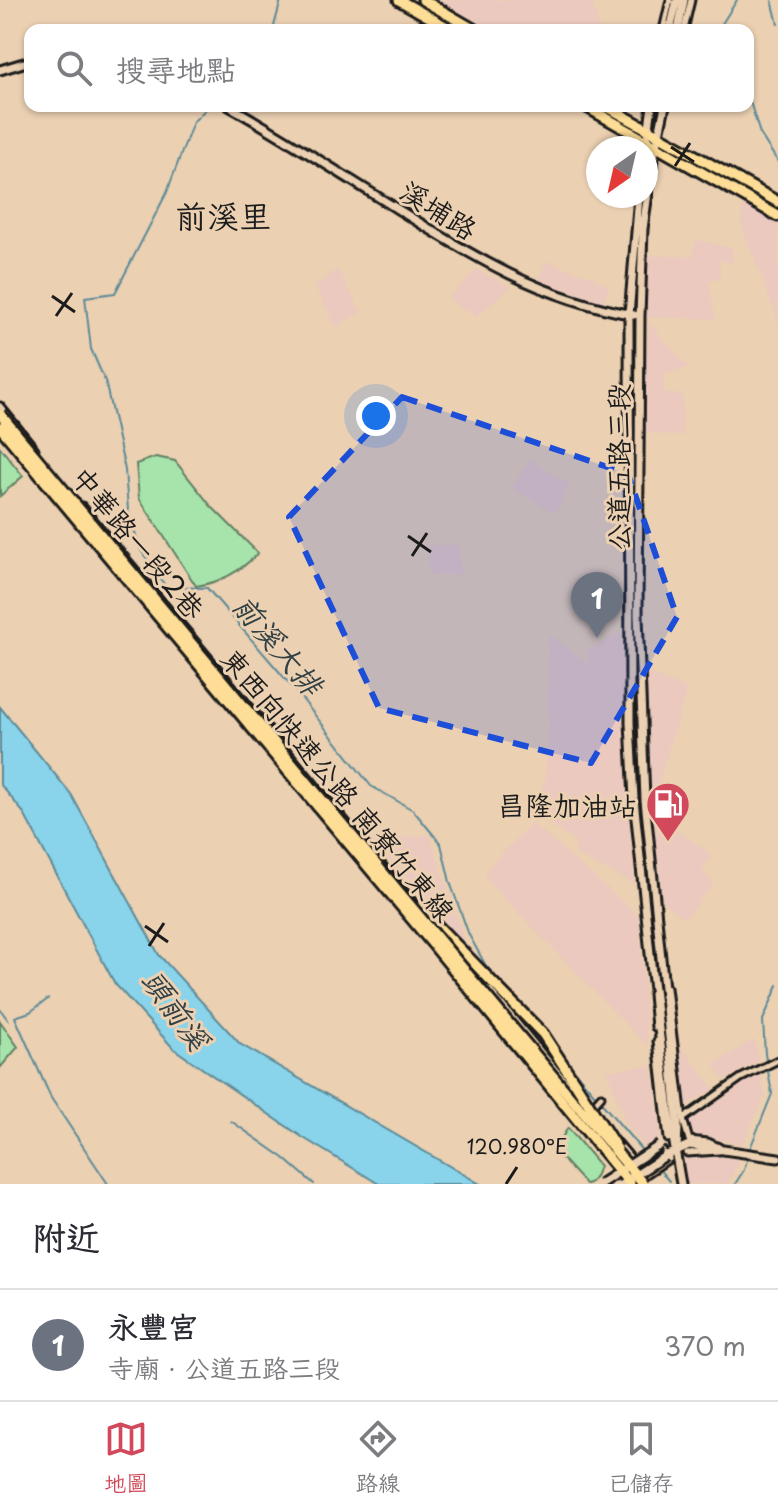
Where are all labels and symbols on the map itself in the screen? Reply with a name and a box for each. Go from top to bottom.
north arrow [586,136,658,208]
street label: 溪埔路 [392,169,486,249]
district label: 前溪里 [175,191,271,239]
street label: 公道五路三段 [596,383,639,551]
your location [356,396,396,436]
street label: 中華路一段2巷 [62,456,216,629]
pin: 1 [571,572,623,638]
water label: 前溪大排 [223,584,337,707]
street label: 東西向快速公路 南寮竹東線 [212,638,466,930]
fuel station icon: 昌隆加油站 [644,780,692,843]
place label: 昌隆加油站 [497,783,637,826]
water label: 頭前溪 [132,959,223,1060]
text: 120.980°E [467,1131,567,1161]

